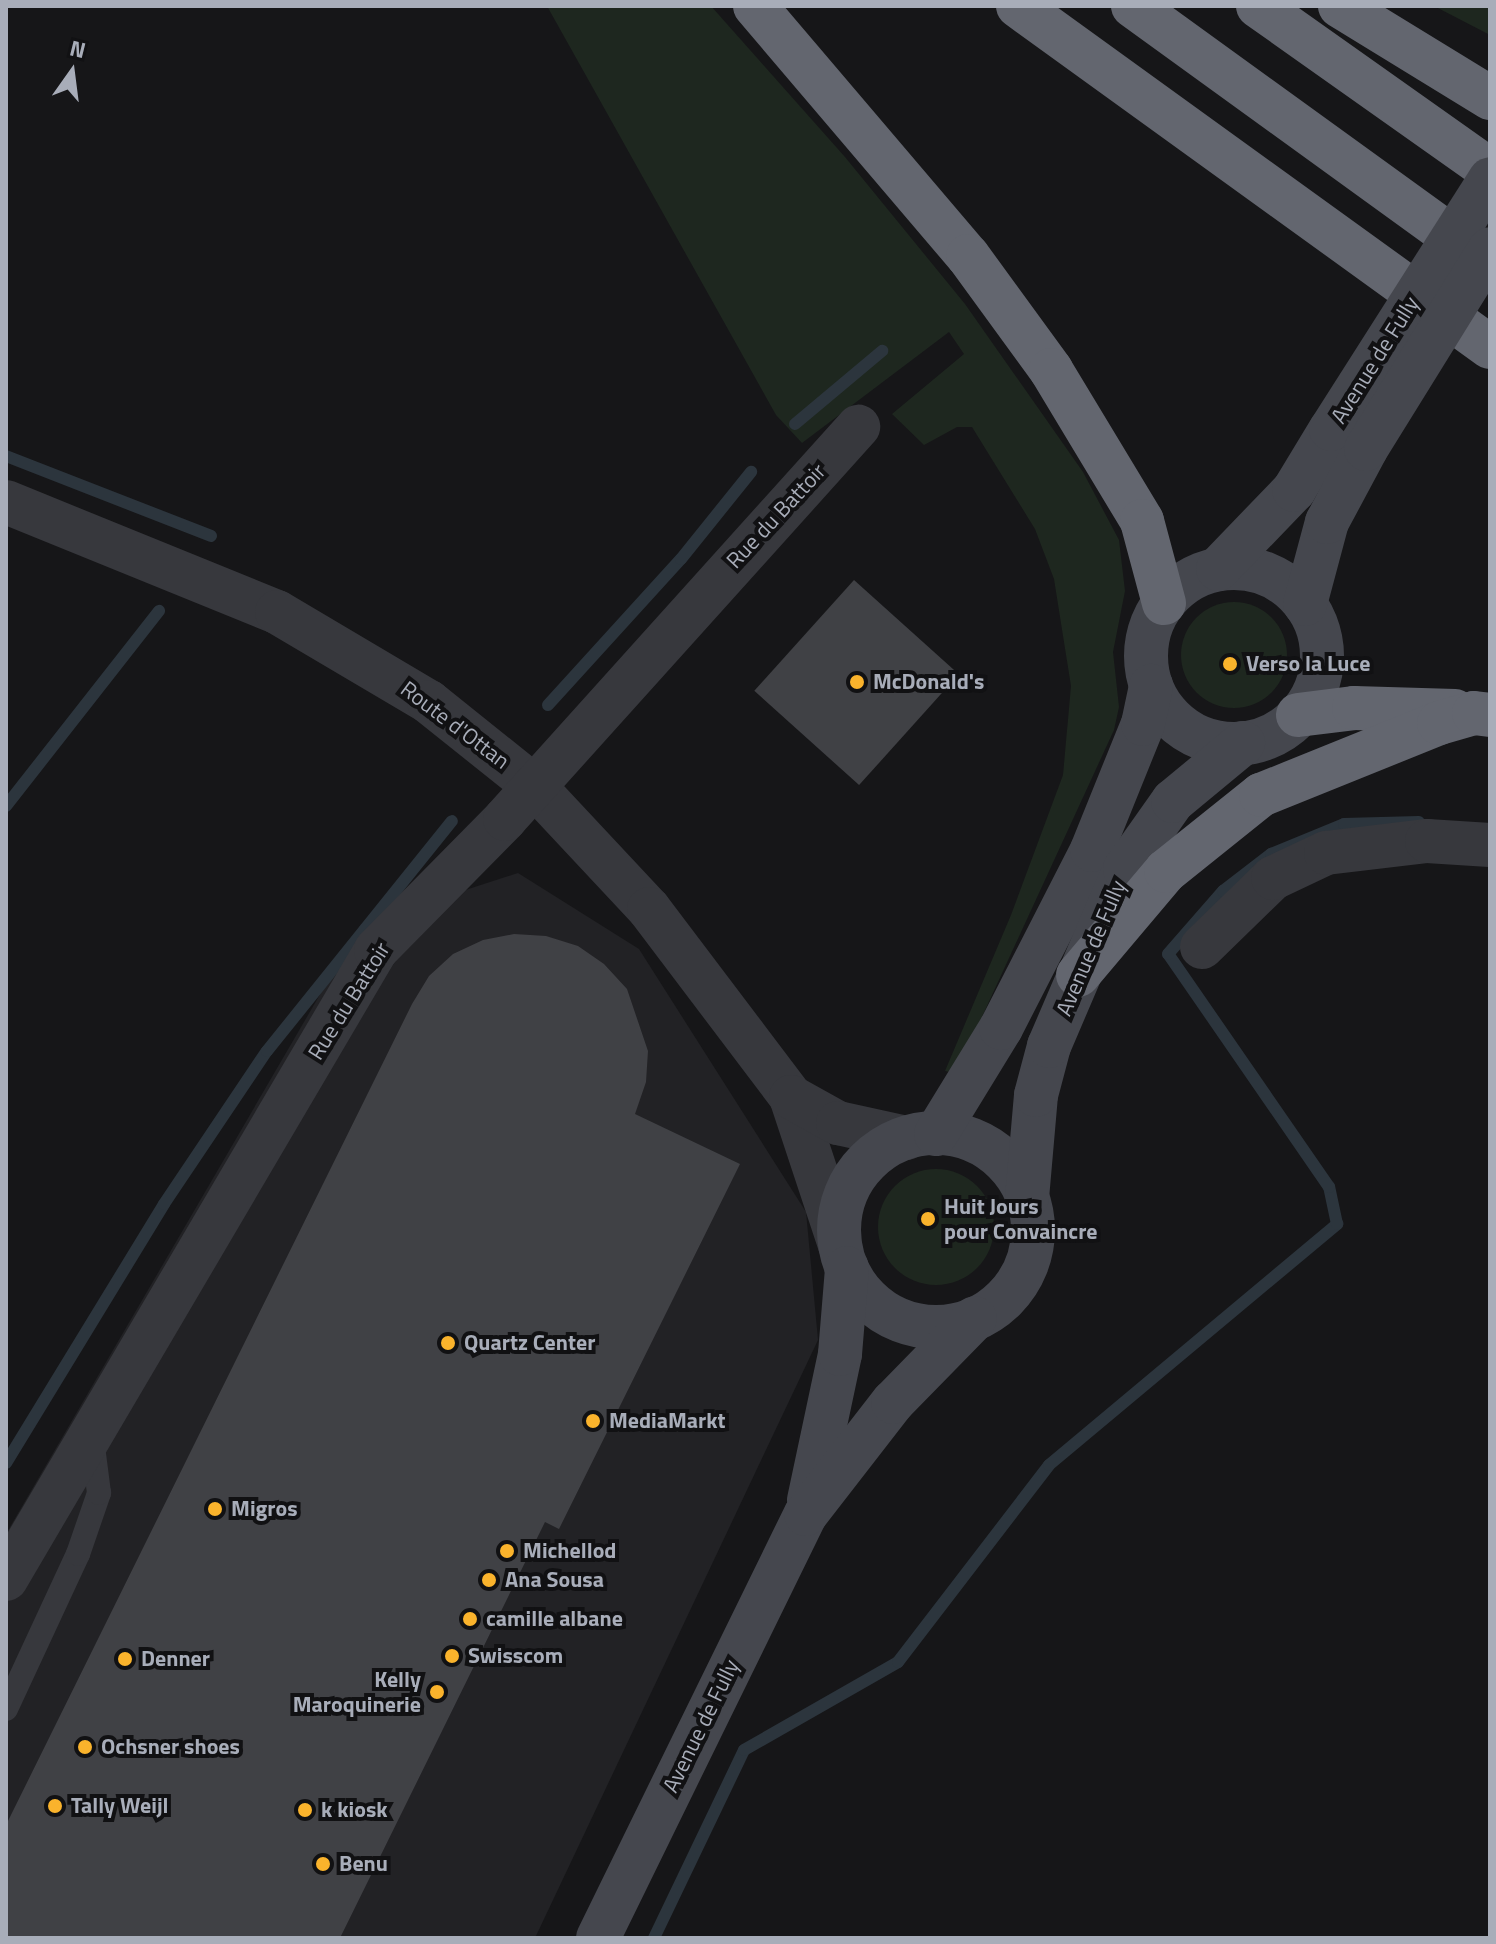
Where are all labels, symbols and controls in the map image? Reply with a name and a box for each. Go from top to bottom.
text: N [66,30,89,67]
north arrow [32,32,112,112]
street label: Avenue de Fully [1325,292,1425,428]
street label: Rue du Battoir [721,458,831,574]
place label: Verso la Luce [1246,651,1370,677]
marker: Verso la Luce [1221,655,1239,673]
place label: McDonald's [873,669,984,695]
marker: McDonald's [848,673,866,691]
street label: Route d'Ottan [395,676,515,774]
street label: Avenue de Fully [1051,876,1131,1020]
street label: Rue du Battoir [302,937,396,1065]
place label: Huit Jours pour Convaincre [944,1193,1098,1244]
marker: Huit Jours pour Convaincre [919,1210,937,1228]
place label: Quartz Center [464,1330,595,1356]
marker: Quartz Center [439,1334,457,1352]
place label: MediaMarkt [609,1408,726,1434]
marker: MediaMarkt [584,1412,602,1430]
place label: Migros [231,1496,298,1522]
marker: Migros [206,1500,224,1518]
place label: Michellod [523,1538,616,1564]
marker: Michellod [498,1542,516,1560]
place label: Ana Sousa [505,1567,604,1593]
marker: Ana Sousa [480,1571,498,1589]
place label: camille albane [486,1606,623,1632]
marker: camille albane [461,1610,479,1628]
place label: Swisscom [468,1643,563,1669]
place label: Denner [141,1646,210,1672]
marker: Swisscom [443,1647,461,1665]
marker: Denner [116,1650,134,1668]
street label: Avenue de Fully [657,1655,745,1797]
place label: Kelly Maroquinerie [293,1666,421,1718]
marker: Kelly Maroquinerie [428,1683,446,1701]
place label: Ochsner shoes [101,1734,240,1760]
marker: Ochsner shoes [76,1738,94,1756]
place label: Tally Weijl [71,1793,169,1819]
marker: Tally Weijl [46,1797,64,1815]
place label: k kiosk [321,1797,388,1823]
marker: k kiosk [296,1801,314,1819]
place label: Benu [339,1851,388,1877]
marker: Benu [314,1855,332,1873]

